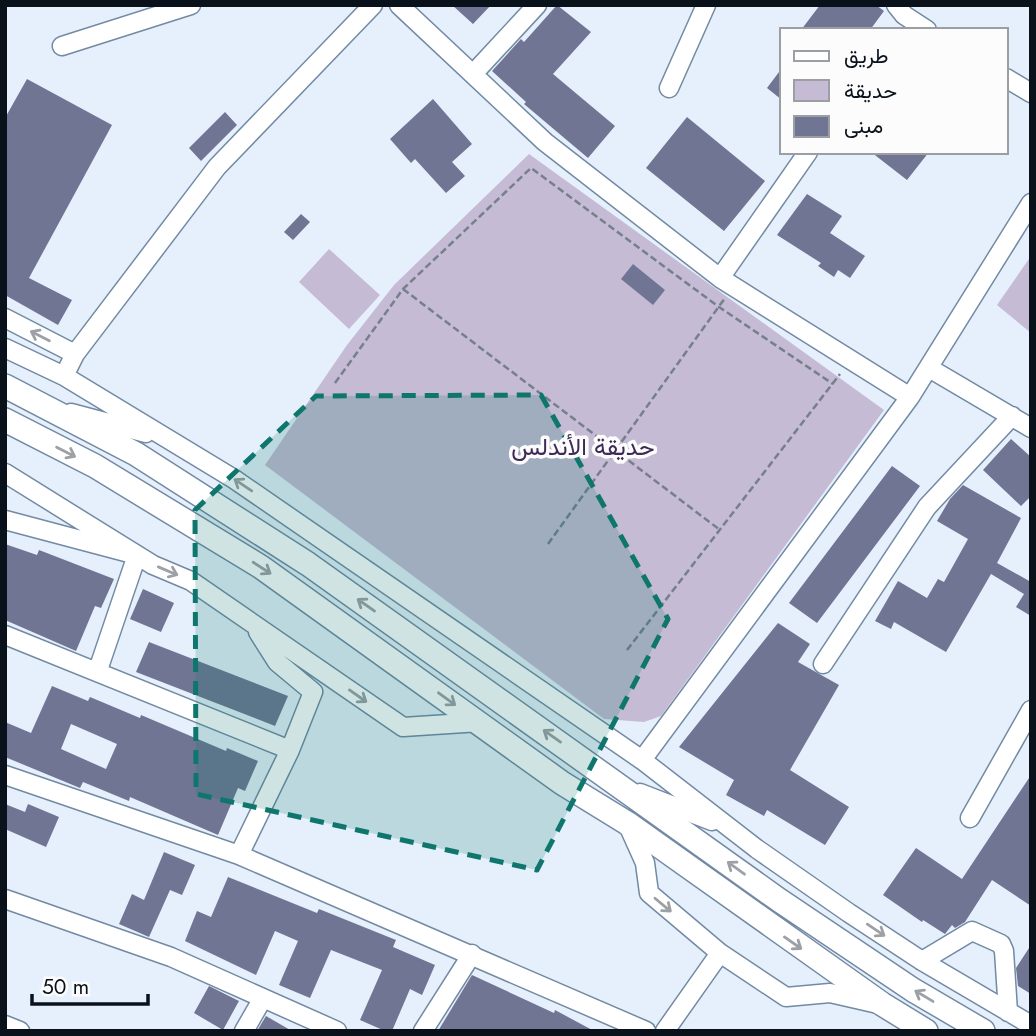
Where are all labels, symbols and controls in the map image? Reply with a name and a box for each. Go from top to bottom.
legend [780,28,1008,154]
text: طريق [844,41,889,71]
text: حديقة [844,76,897,106]
text: مبنى [844,111,883,141]
one-way arrow [30,328,51,342]
park label: حديقة الأندلس [511,429,655,464]
one-way arrow [55,445,76,459]
one-way arrow [234,478,254,492]
one-way arrow [251,561,271,575]
one-way arrow [157,566,179,579]
one-way arrow [357,598,376,612]
one-way arrow [348,689,367,703]
one-way arrow [438,691,456,706]
one-way arrow [543,729,562,743]
one-way arrow [728,861,746,876]
one-way arrow [654,897,672,913]
one-way arrow [866,923,885,938]
one-way arrow [783,936,802,950]
scale bar [32,962,147,1006]
text: 50 m [42,972,89,1002]
one-way arrow [915,989,935,1003]

